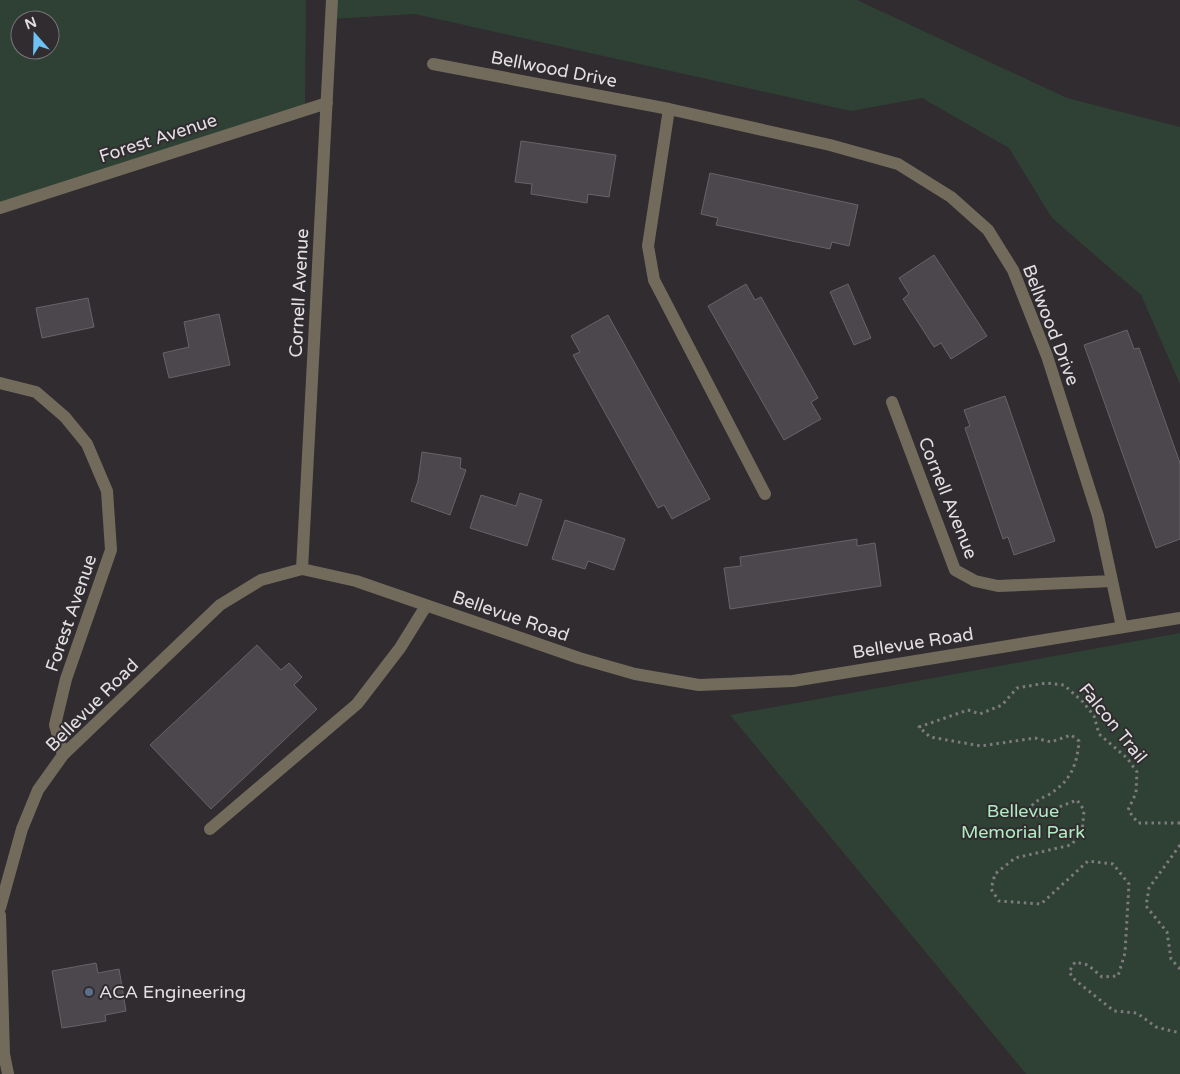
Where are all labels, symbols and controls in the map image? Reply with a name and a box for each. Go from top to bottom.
north arrow [10,10,60,60]
text: N [23,13,39,33]
street label: Bellwood Drive [489,46,619,92]
street label: Forest Avenue [96,109,220,167]
street label: Cornell Avenue [285,228,313,358]
street label: Bellwood Drive [1018,261,1084,389]
street label: Cornell Avenue [914,434,982,562]
street label: Forest Avenue [41,551,101,675]
street label: Bellevue Road [450,586,572,646]
street label: Bellevue Road [851,623,975,663]
street label: Bellevue Road [41,654,143,756]
street label: Falcon Trail [1074,679,1152,767]
park label: Bellevue Memorial Park [961,800,1085,843]
place label: ACA Engineering [99,981,246,1003]
marker: ACA Engineering [83,986,95,998]

